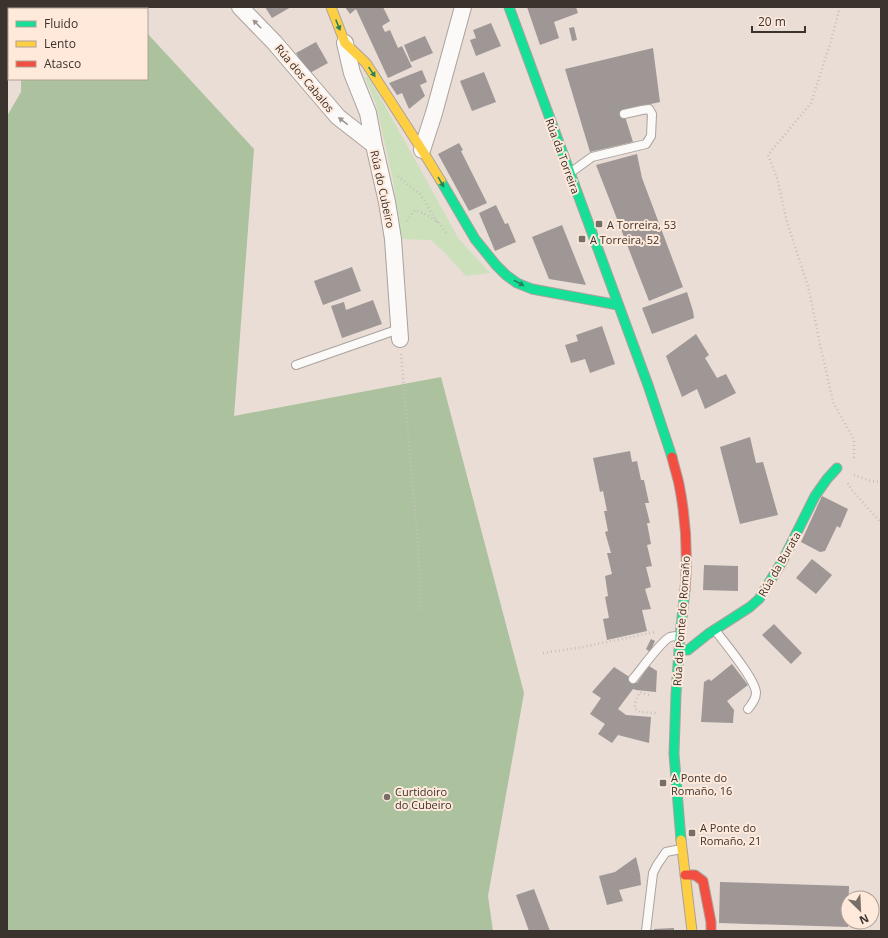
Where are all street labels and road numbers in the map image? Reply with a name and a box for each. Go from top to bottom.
street label: Rúa dos Cabalos [272,41,338,115]
street label: Rúa da Torreira [542,116,584,196]
street label: Rúa do Cubeiro [367,149,399,230]
street label: Rúa da Burata [754,529,804,599]
street label: Rúa da Ponte do Romaño [669,555,693,687]

